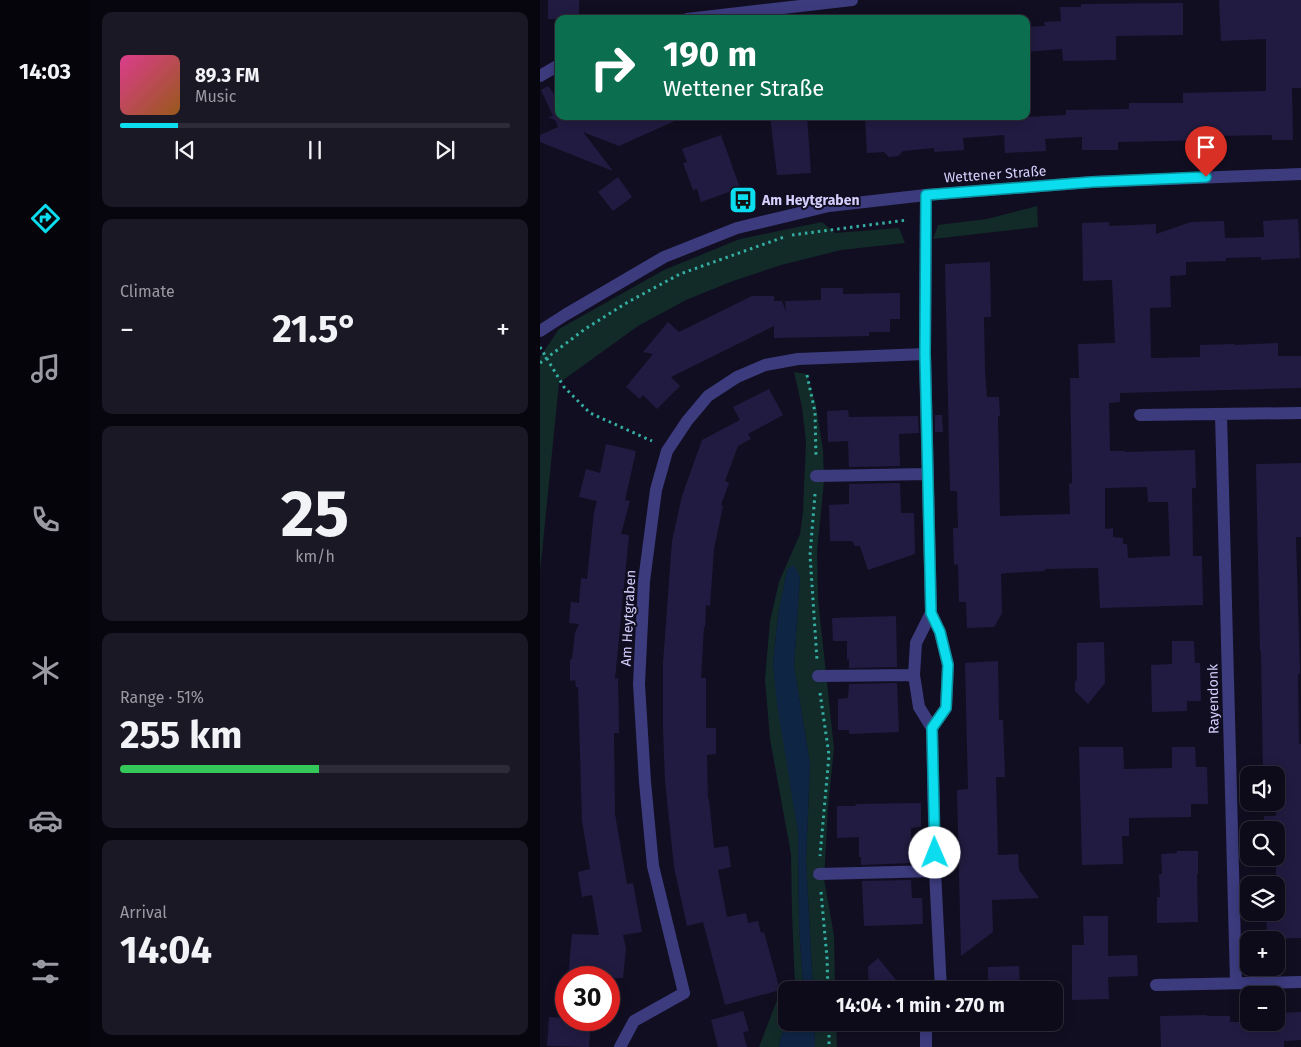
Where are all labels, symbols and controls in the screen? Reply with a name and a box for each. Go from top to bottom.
text: 190 m [663,33,757,75]
icon: right [580,35,645,100]
text: 14:03 [19,58,71,85]
text: 89.3 FM [195,64,259,87]
text: Wettener Straße [663,75,824,102]
text: Music [195,87,236,106]
pin [1185,126,1227,177]
icon: arrive [1192,133,1220,161]
icon: previous [171,136,199,164]
icon: pause [301,136,329,164]
icon: next [431,136,459,164]
street label: Wettener Straße [943,162,1047,187]
bus stop icon: Am Heytgraben [728,185,758,215]
place label: Am Heytgraben [761,192,859,209]
icon: directions [28,201,63,236]
text: Climate [120,282,175,301]
text: 21.5° [272,306,358,352]
text: − [120,313,134,346]
text: + [496,313,510,346]
icon: music [28,351,63,386]
text: 25 [281,475,349,553]
icon: phone [28,502,63,537]
text: km/h [295,547,335,566]
street label: Am Heytgraben [617,569,640,667]
icon: climate [28,653,63,688]
street label: Rayendonk [1204,663,1223,734]
text: Range · 51% [120,688,204,707]
text: 255 km [120,712,242,758]
map controls [1240,766,1285,1031]
button: sound [1240,766,1285,811]
icon: car [28,803,63,838]
button: search [1240,821,1285,866]
position arrow [908,826,960,878]
button: layers [1240,876,1285,921]
text: Arrival [120,903,167,922]
text: 14:04 [120,927,212,973]
button: + [1240,931,1285,976]
icon: filters [28,954,63,989]
speed limit sign: 30 [555,966,620,1031]
button: − [1240,986,1285,1031]
text: 14:04 · 1 min · 270 m [836,994,1005,1017]

